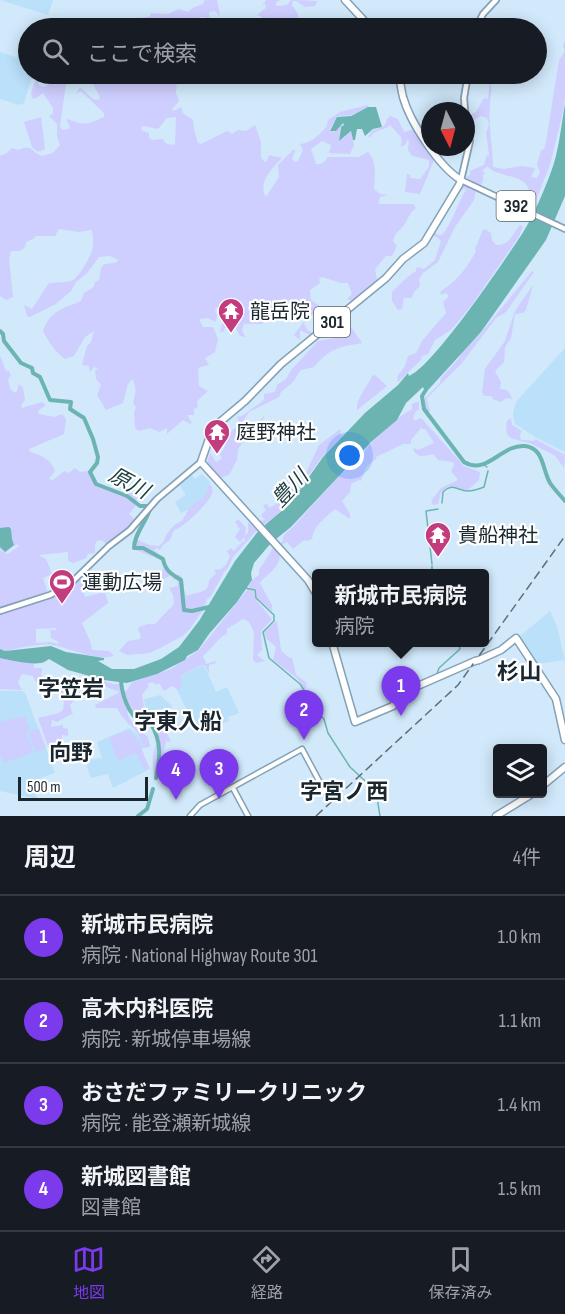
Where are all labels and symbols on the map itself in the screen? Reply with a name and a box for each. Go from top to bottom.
north arrow [421,102,475,156]
road number: 392 [496,191,536,221]
temple icon: 龍岳院 [216,296,246,334]
place label: 龍岳院 [250,300,310,324]
road number: 301 [314,307,350,337]
temple icon: 庭野神社 [202,417,232,455]
place label: 庭野神社 [236,421,316,445]
your location [335,441,364,470]
water label: 原川 [104,463,155,505]
water label: 豊川 [267,463,315,512]
temple icon: 貴船神社 [423,520,453,558]
place label: 貴船神社 [458,524,538,548]
sports icon: 運動広場 [47,567,77,605]
place label: 運動広場 [82,571,162,595]
district label: 杉山 [497,659,541,686]
pin: 1 [382,666,420,716]
district label: 字笠岩 [38,676,104,703]
pin: 2 [284,690,324,740]
district label: 字東入船 [134,709,222,736]
district label: 向野 [49,740,93,767]
pin: 4 [156,750,195,800]
pin: 3 [200,750,238,799]
scale bar [18,774,148,802]
district label: 字宮ノ西 [300,779,388,806]

